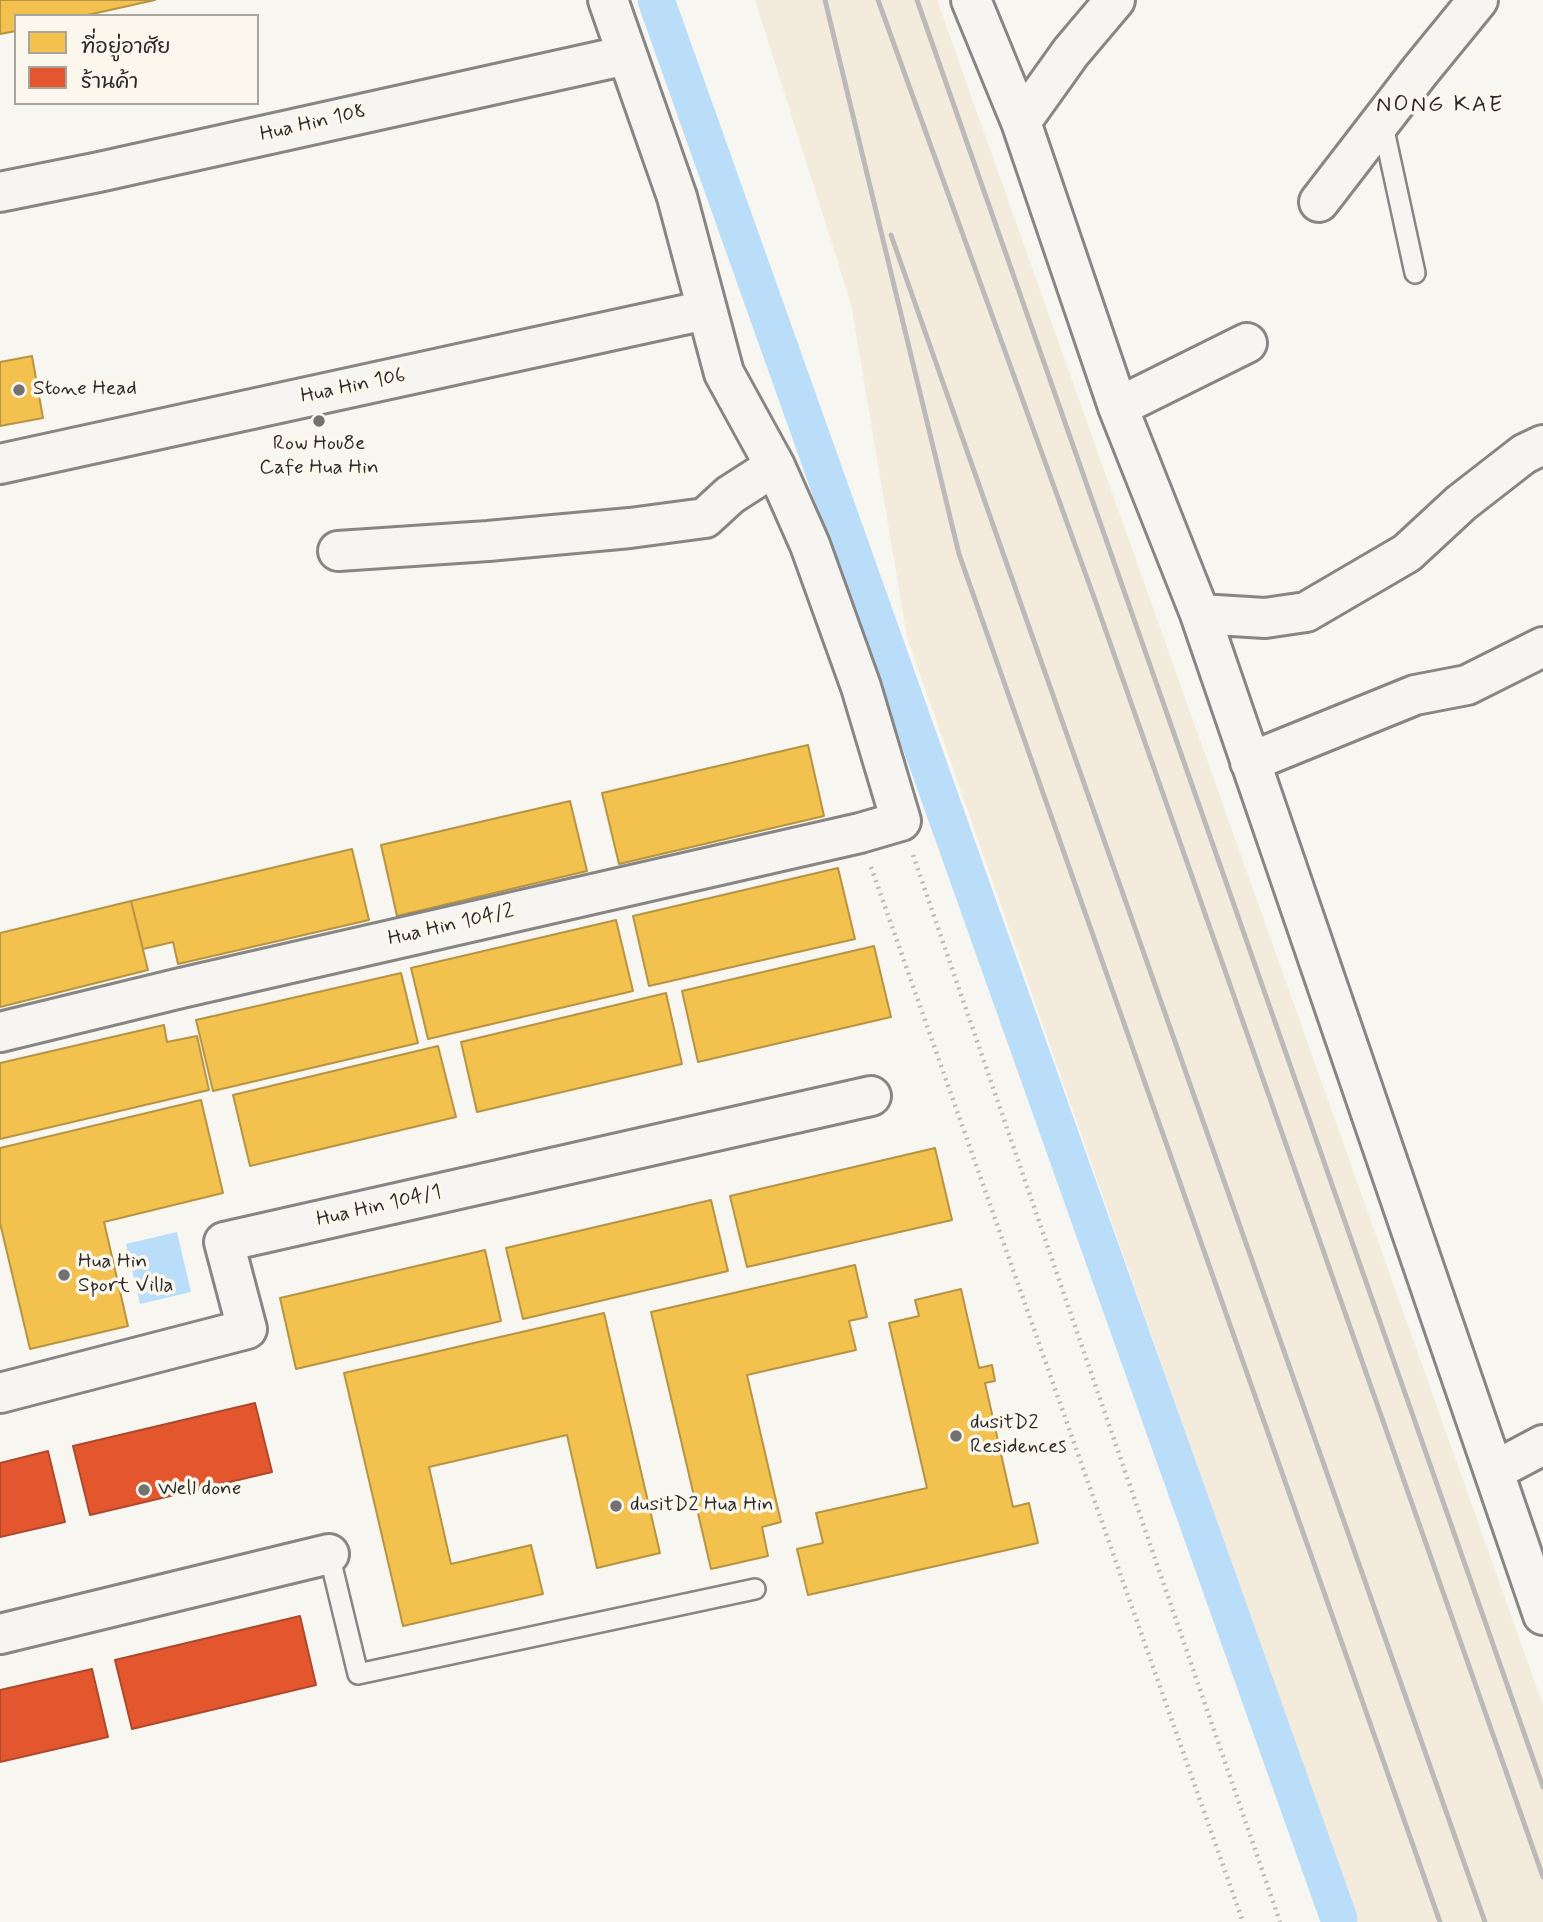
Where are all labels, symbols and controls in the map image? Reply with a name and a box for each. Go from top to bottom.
legend [14,14,259,105]
text: ที่อยู่อาศัย [81,33,171,61]
text: ร้านค้า [81,68,138,96]
district label: NONG KAE [1375,92,1505,120]
street label: Hua Hin 108 [258,100,368,148]
street label: Hua Hin 106 [298,364,408,410]
place label: Stone Head [33,377,137,403]
marker: Stone Head [11,382,27,398]
marker: Row Hou8e Cafe Hua Hin [311,413,327,429]
place label: Row Hou8e Cafe Hua Hin [259,432,379,482]
street label: Hua Hin 104/2 [386,899,516,953]
street label: Hua Hin 104/1 [314,1180,444,1234]
place label: Hua Hin Sport Villa [78,1250,174,1300]
marker: Hua Hin Sport Villa [56,1267,72,1283]
place label: dusitD2 Residences [970,1411,1067,1461]
marker: dusitD2 Residences [948,1428,964,1444]
place label: Well done [158,1477,241,1503]
marker: Well done [136,1482,152,1498]
place label: dusitD2 Hua Hin [630,1493,773,1519]
marker: dusitD2 Hua Hin [608,1498,624,1514]

